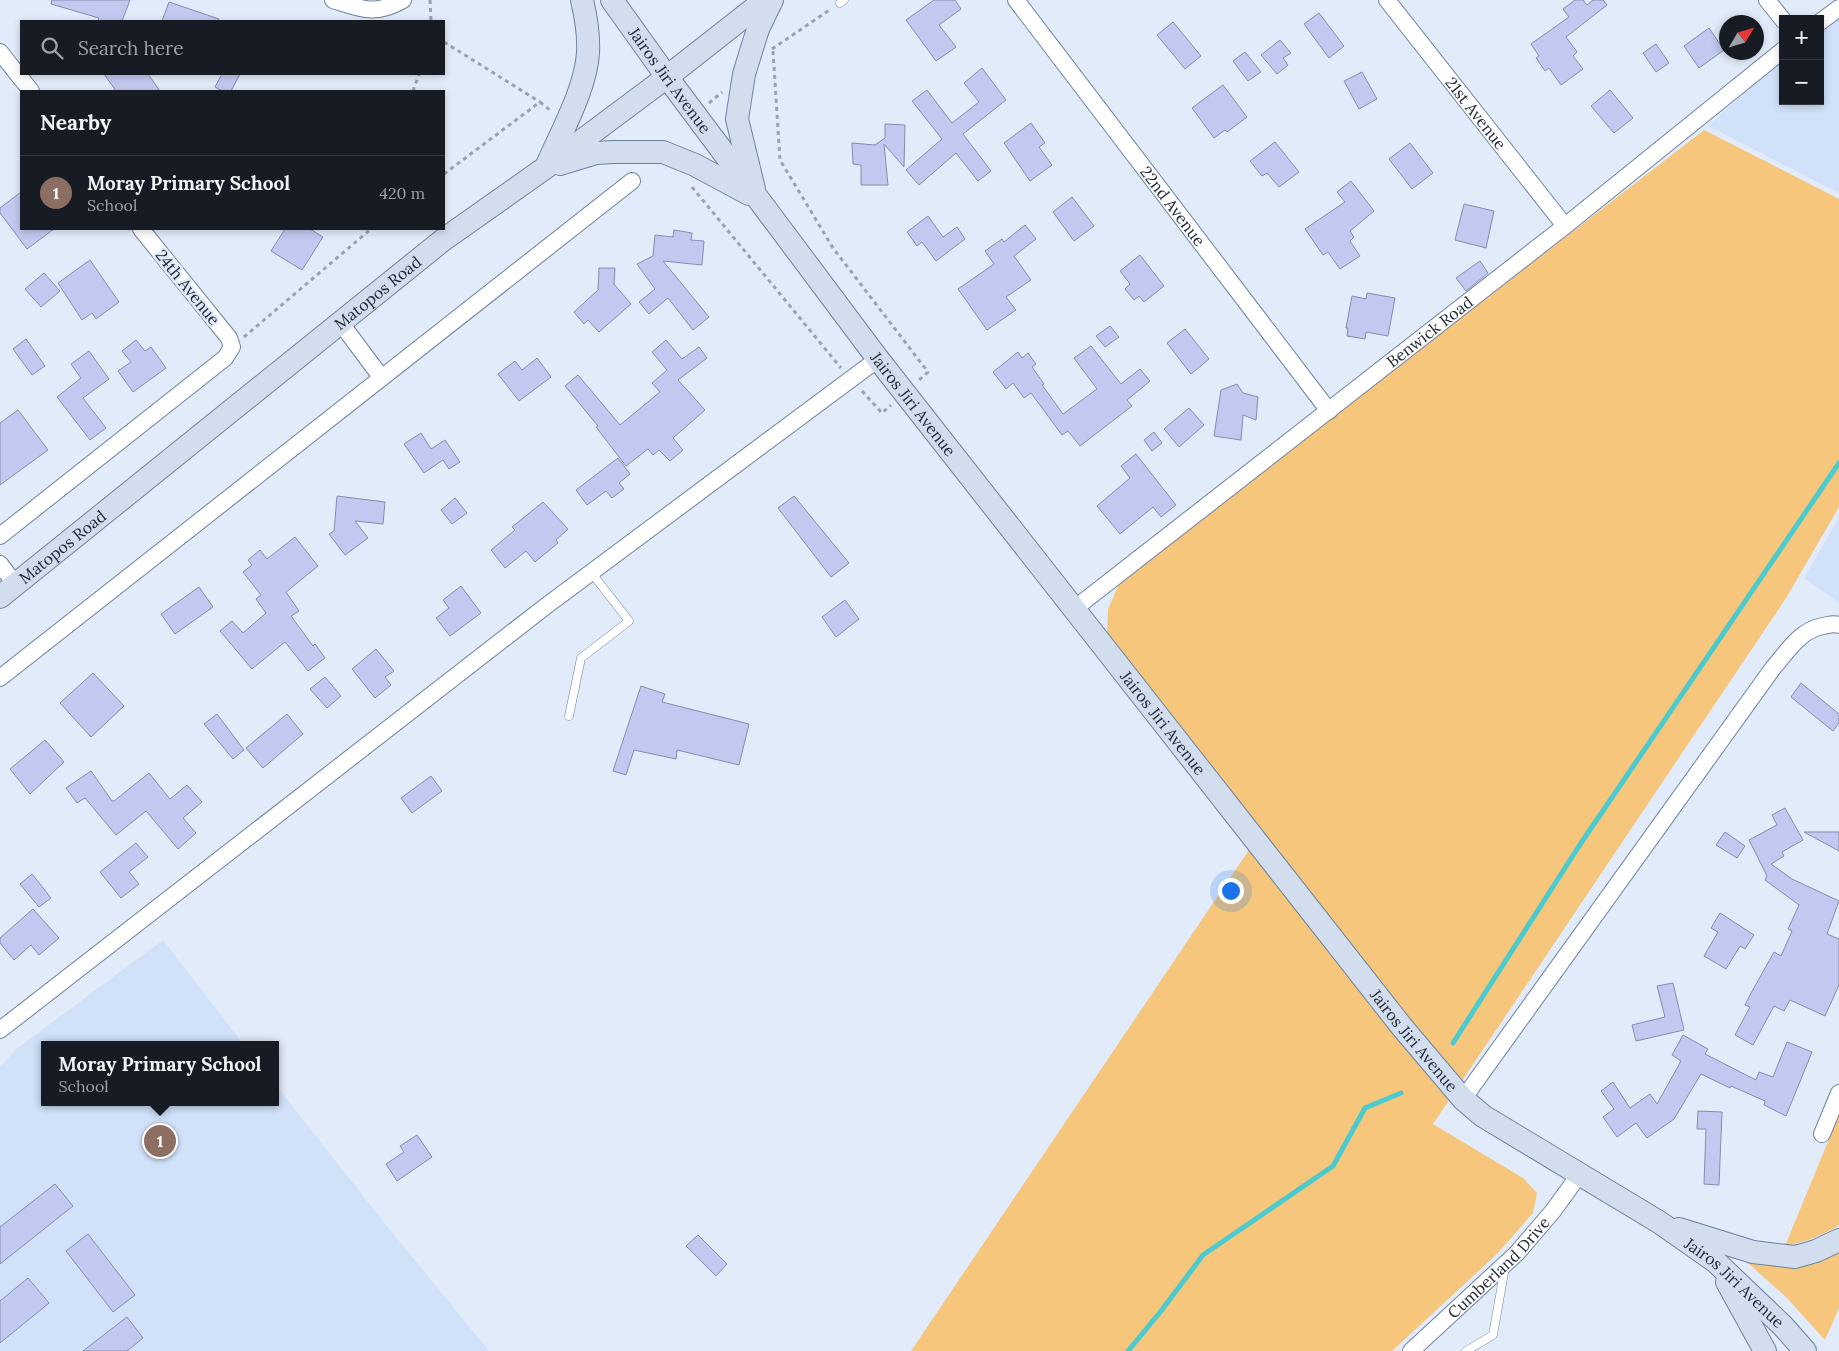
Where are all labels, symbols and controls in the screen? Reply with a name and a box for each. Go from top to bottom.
north arrow [1719,15,1764,60]
map controls [1779,15,1824,105]
button: + [1779,15,1824,60]
search box [20,20,445,75]
street label: Jairos Jiri Avenue [624,22,716,138]
icon: search [38,34,66,62]
text: Search here [78,36,184,60]
button: − [1779,60,1824,105]
street label: 21st Avenue [1441,73,1511,154]
text: Nearby [40,109,111,136]
street label: 22nd Avenue [1136,162,1210,250]
text: Moray Primary School [87,171,290,195]
text: 1 [53,183,59,203]
text: 420 m [379,183,425,203]
text: School [87,195,137,215]
street label: 24th Avenue [152,245,225,329]
street label: Matopos Road [330,251,426,334]
street label: Benwick Road [1382,292,1477,371]
street label: Jairos Jiri Avenue [866,347,960,460]
street label: Matopos Road [15,505,110,588]
street label: Jairos Jiri Avenue [1116,666,1210,779]
your location [1218,878,1244,904]
street label: Jairos Jiri Avenue [1366,984,1463,1096]
popup [41,1041,279,1106]
text: Moray Primary School [58,1052,262,1076]
text: School [58,1076,109,1096]
pin: 1 [144,1122,176,1160]
street label: Cumberland Drive [1443,1212,1554,1322]
street label: Jairos Jiri Avenue [1680,1233,1789,1332]

